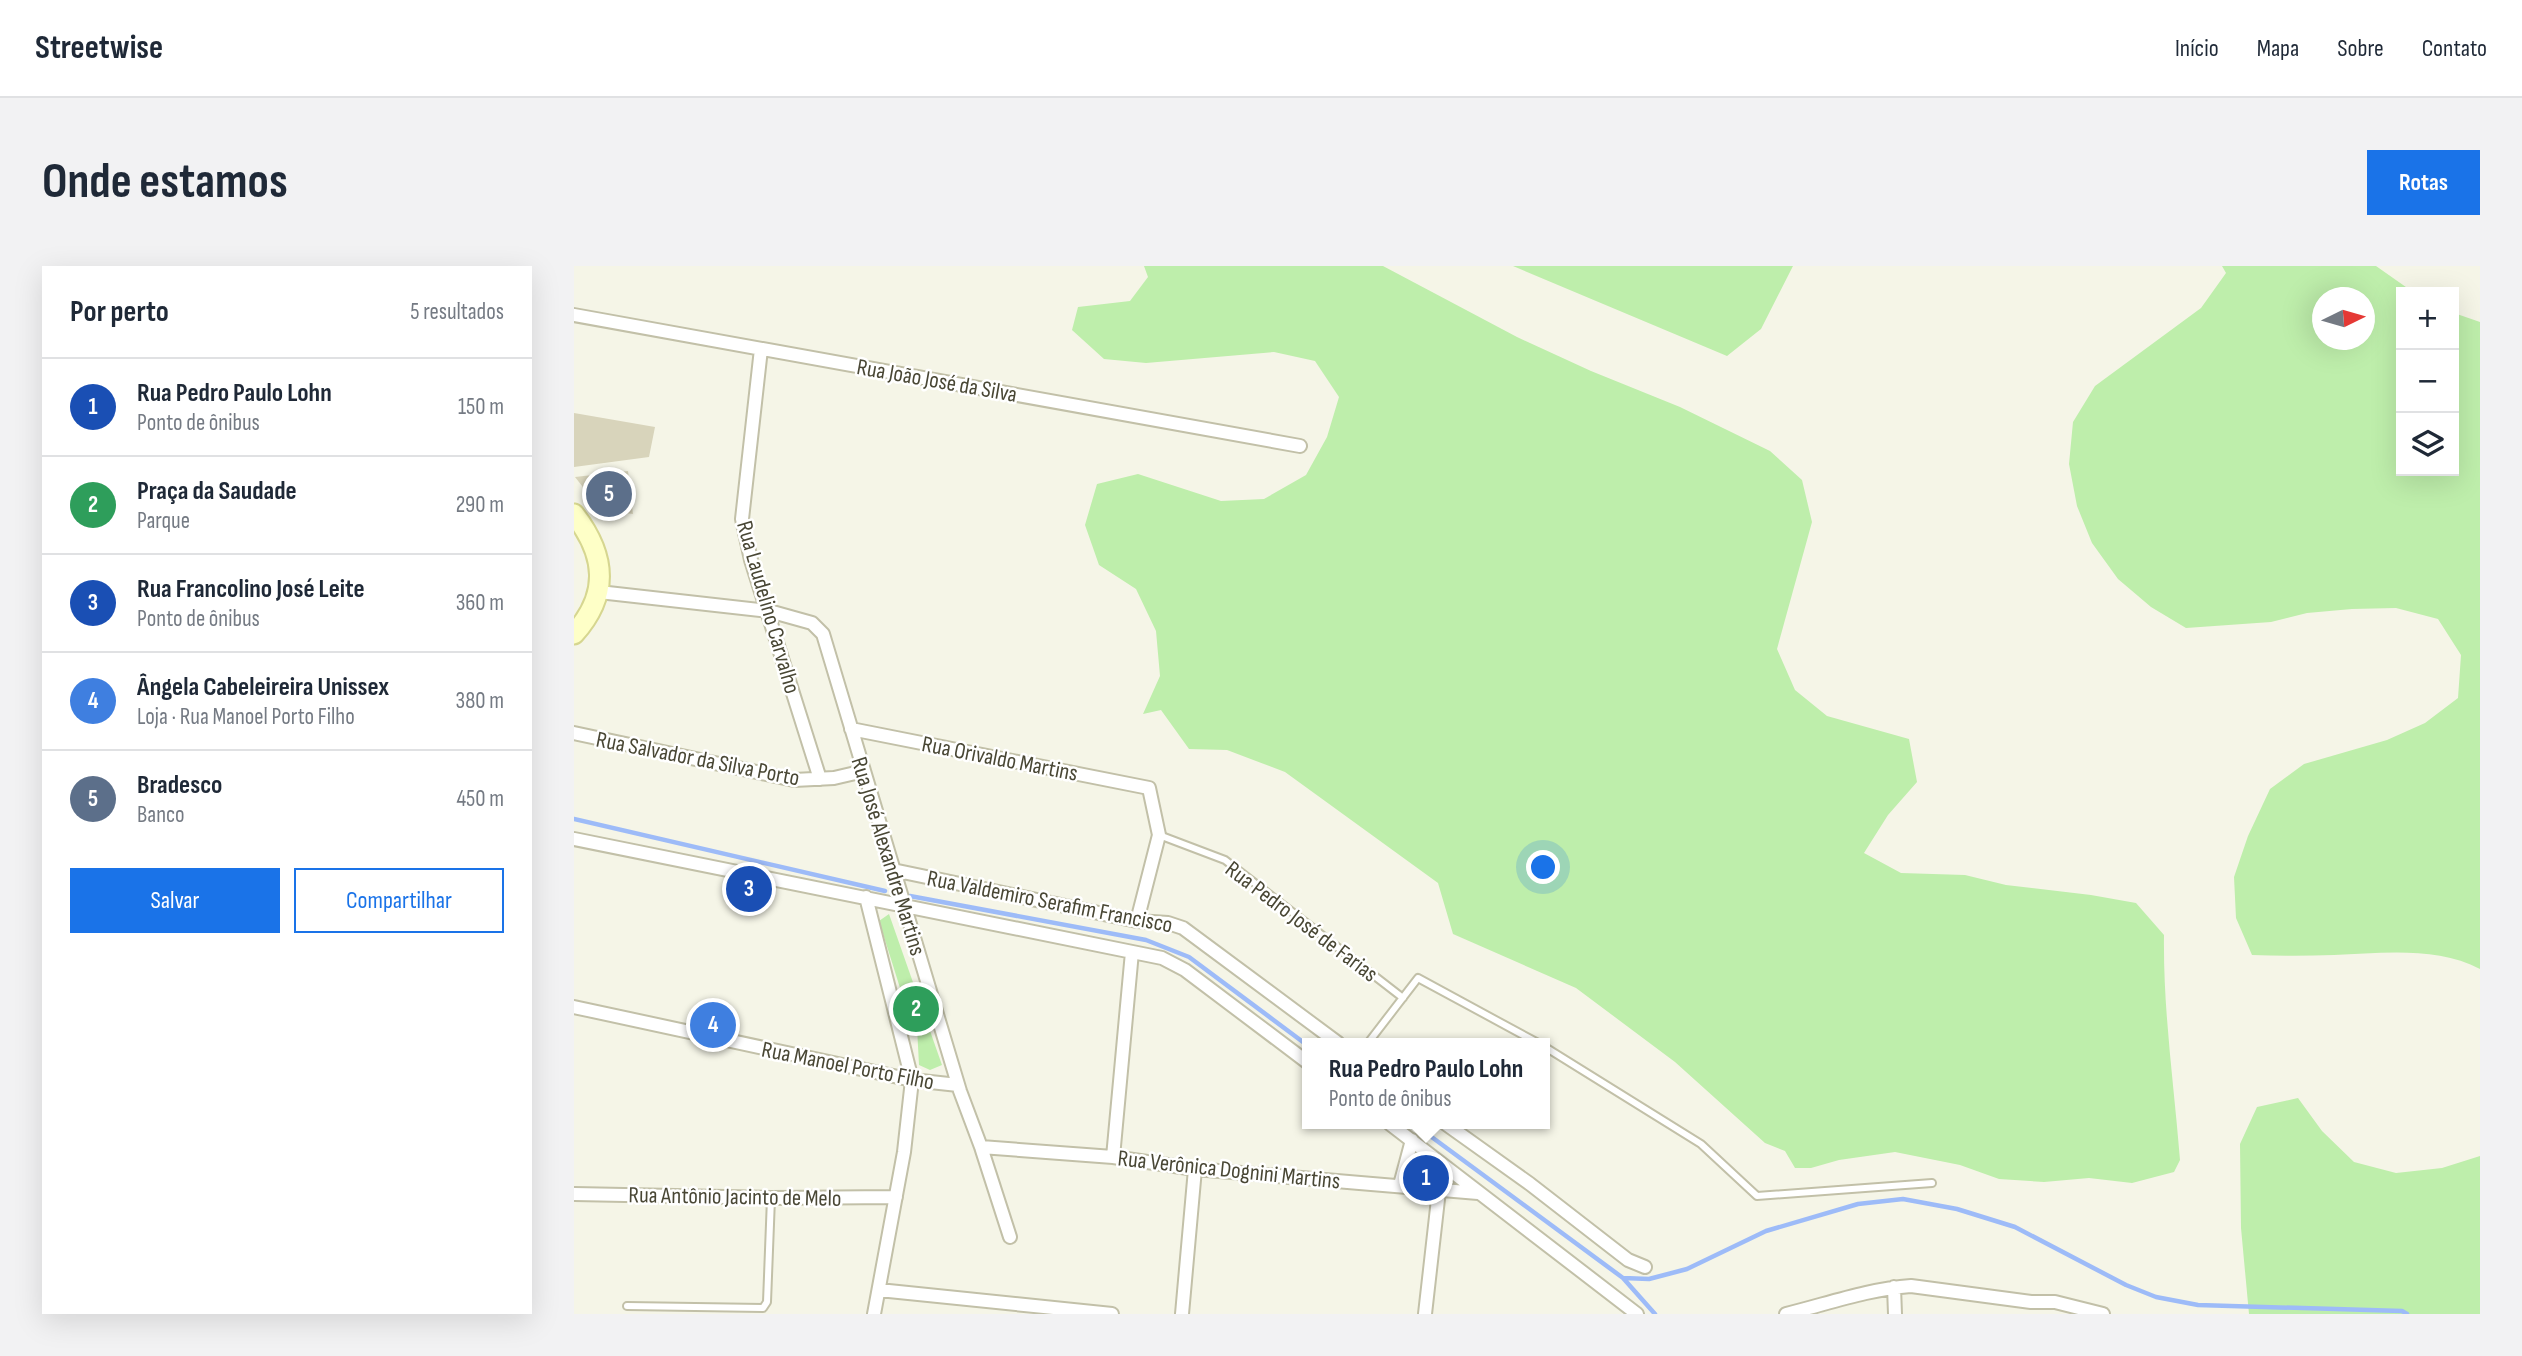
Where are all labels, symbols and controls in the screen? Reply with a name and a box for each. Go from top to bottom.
text: Streetwise [35,28,163,68]
text: Início [2175,34,2219,63]
text: Mapa [2257,34,2299,63]
text: Sobre [2337,34,2384,63]
text: Contato [2422,34,2487,63]
button: Rotas [2367,150,2480,215]
text: Onde estamos [42,153,288,212]
north arrow [2312,287,2375,350]
map controls [2396,287,2459,476]
button: + [2396,287,2459,350]
text: Por perto [70,294,169,330]
text: 5 resultados [410,298,504,326]
button: − [2396,350,2459,413]
street label: Rua João José da Silva [854,353,1019,409]
text: Rua Pedro Paulo Lohn [137,378,332,409]
text: 1 [88,393,98,421]
text: 150 m [458,393,504,421]
text: Ponto de ônibus [137,409,260,437]
button: layers [2396,413,2459,476]
pin: 5 [586,468,632,520]
text: Praça da Saudade [137,476,297,507]
text: 2 [88,491,98,519]
text: 290 m [456,491,504,519]
text: Parque [137,507,190,535]
street label: Rua Laudelino Carvalho [730,518,806,697]
text: Rua Francolino José Leite [137,574,365,605]
text: 3 [88,589,98,617]
text: 360 m [456,589,504,617]
text: Ponto de ônibus [137,605,260,633]
text: Ângela Cabeleireira Unissex [137,672,389,703]
text: 4 [88,687,98,715]
text: 380 m [456,687,504,715]
text: Loja · Rua Manoel Porto Filho [137,703,355,731]
street label: Rua Salvador da Silva Porto [594,726,802,792]
street label: Rua Orivaldo Martins [919,730,1080,788]
street label: Rua José Alexandre Martins [845,754,932,959]
text: Bradesco [137,770,222,801]
text: 5 [88,785,98,813]
text: 450 m [456,785,504,813]
text: Banco [137,801,185,829]
your location [1526,850,1560,884]
street label: Rua Pedro José de Farias [1220,855,1383,988]
pin: 3 [726,863,772,915]
street label: Rua Valdemiro Serafim Francisco [925,864,1175,940]
button: Salvar [70,868,280,933]
button: Compartilhar [294,868,504,933]
pin: 2 [893,983,939,1035]
pin: 4 [690,999,736,1051]
street label: Rua Manoel Porto Filho [759,1036,936,1096]
popup [1302,1038,1550,1129]
text: Rua Pedro Paulo Lohn [1329,1054,1523,1085]
text: Ponto de ônibus [1329,1085,1452,1113]
street label: Rua Verônica Dognini Martins [1116,1144,1342,1196]
pin: 1 [1403,1152,1449,1204]
street label: Rua Antônio Jacinto de Melo [628,1181,842,1213]

